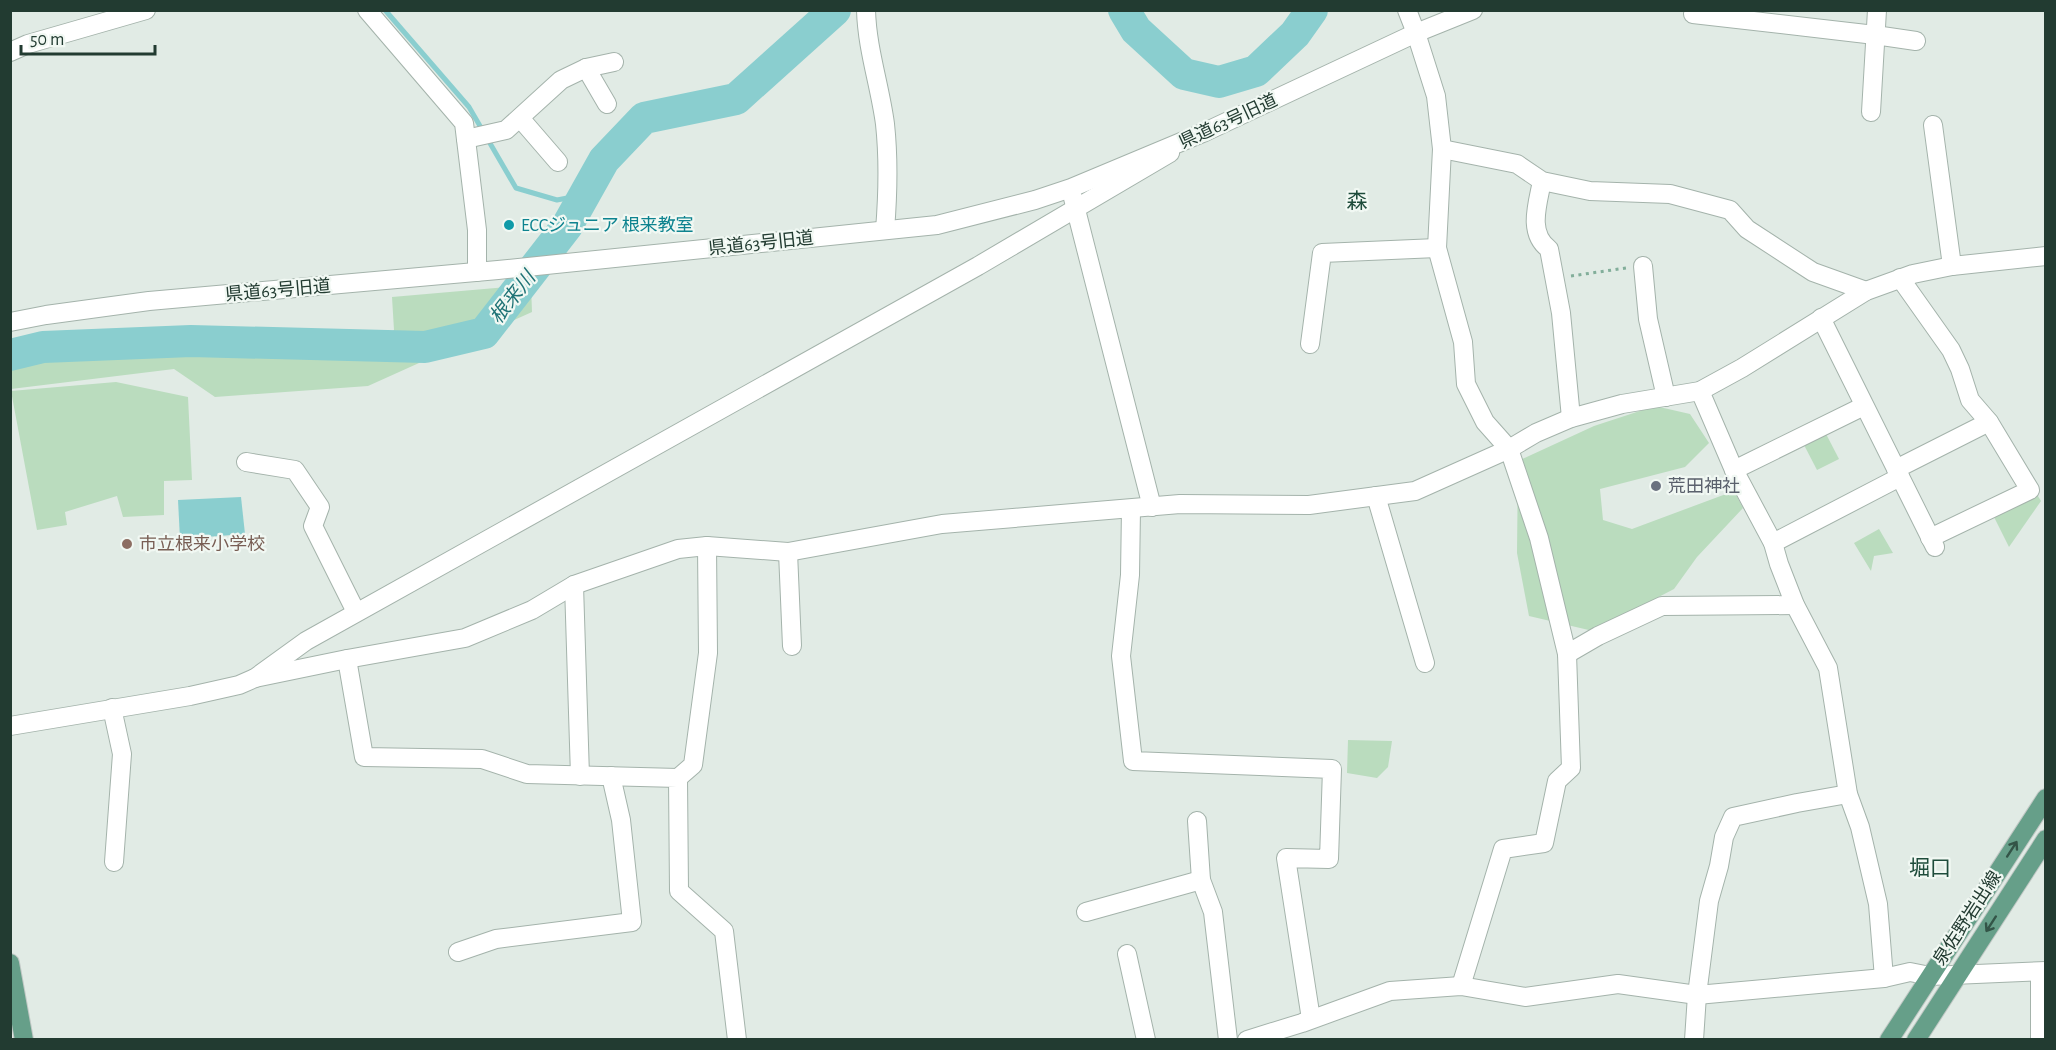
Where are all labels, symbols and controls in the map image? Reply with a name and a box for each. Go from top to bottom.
scale bar [21,18,154,56]
text: 50 m [30,31,64,49]
street label: 県道63号旧道 [1176,90,1280,152]
district label: 森 [1347,190,1368,212]
place label: ECCジュニア 根来教室 [521,215,694,235]
marker: ECCジュニア 根来教室 [502,218,516,232]
street label: 県道63号旧道 [707,228,815,258]
water label: 根来川 [486,266,540,327]
street label: 県道63号旧道 [224,275,332,305]
place label: 荒田神社 [1668,477,1740,496]
marker: 荒田神社 [1649,479,1663,493]
place label: 市立根来小学校 [139,534,265,554]
marker: 市立根来小学校 [120,537,134,551]
one-way arrow [2006,841,2018,858]
district label: 堀口 [1909,857,1951,879]
street label: 泉佐野岩出線 [1929,867,2005,969]
one-way arrow [1985,915,1997,931]

